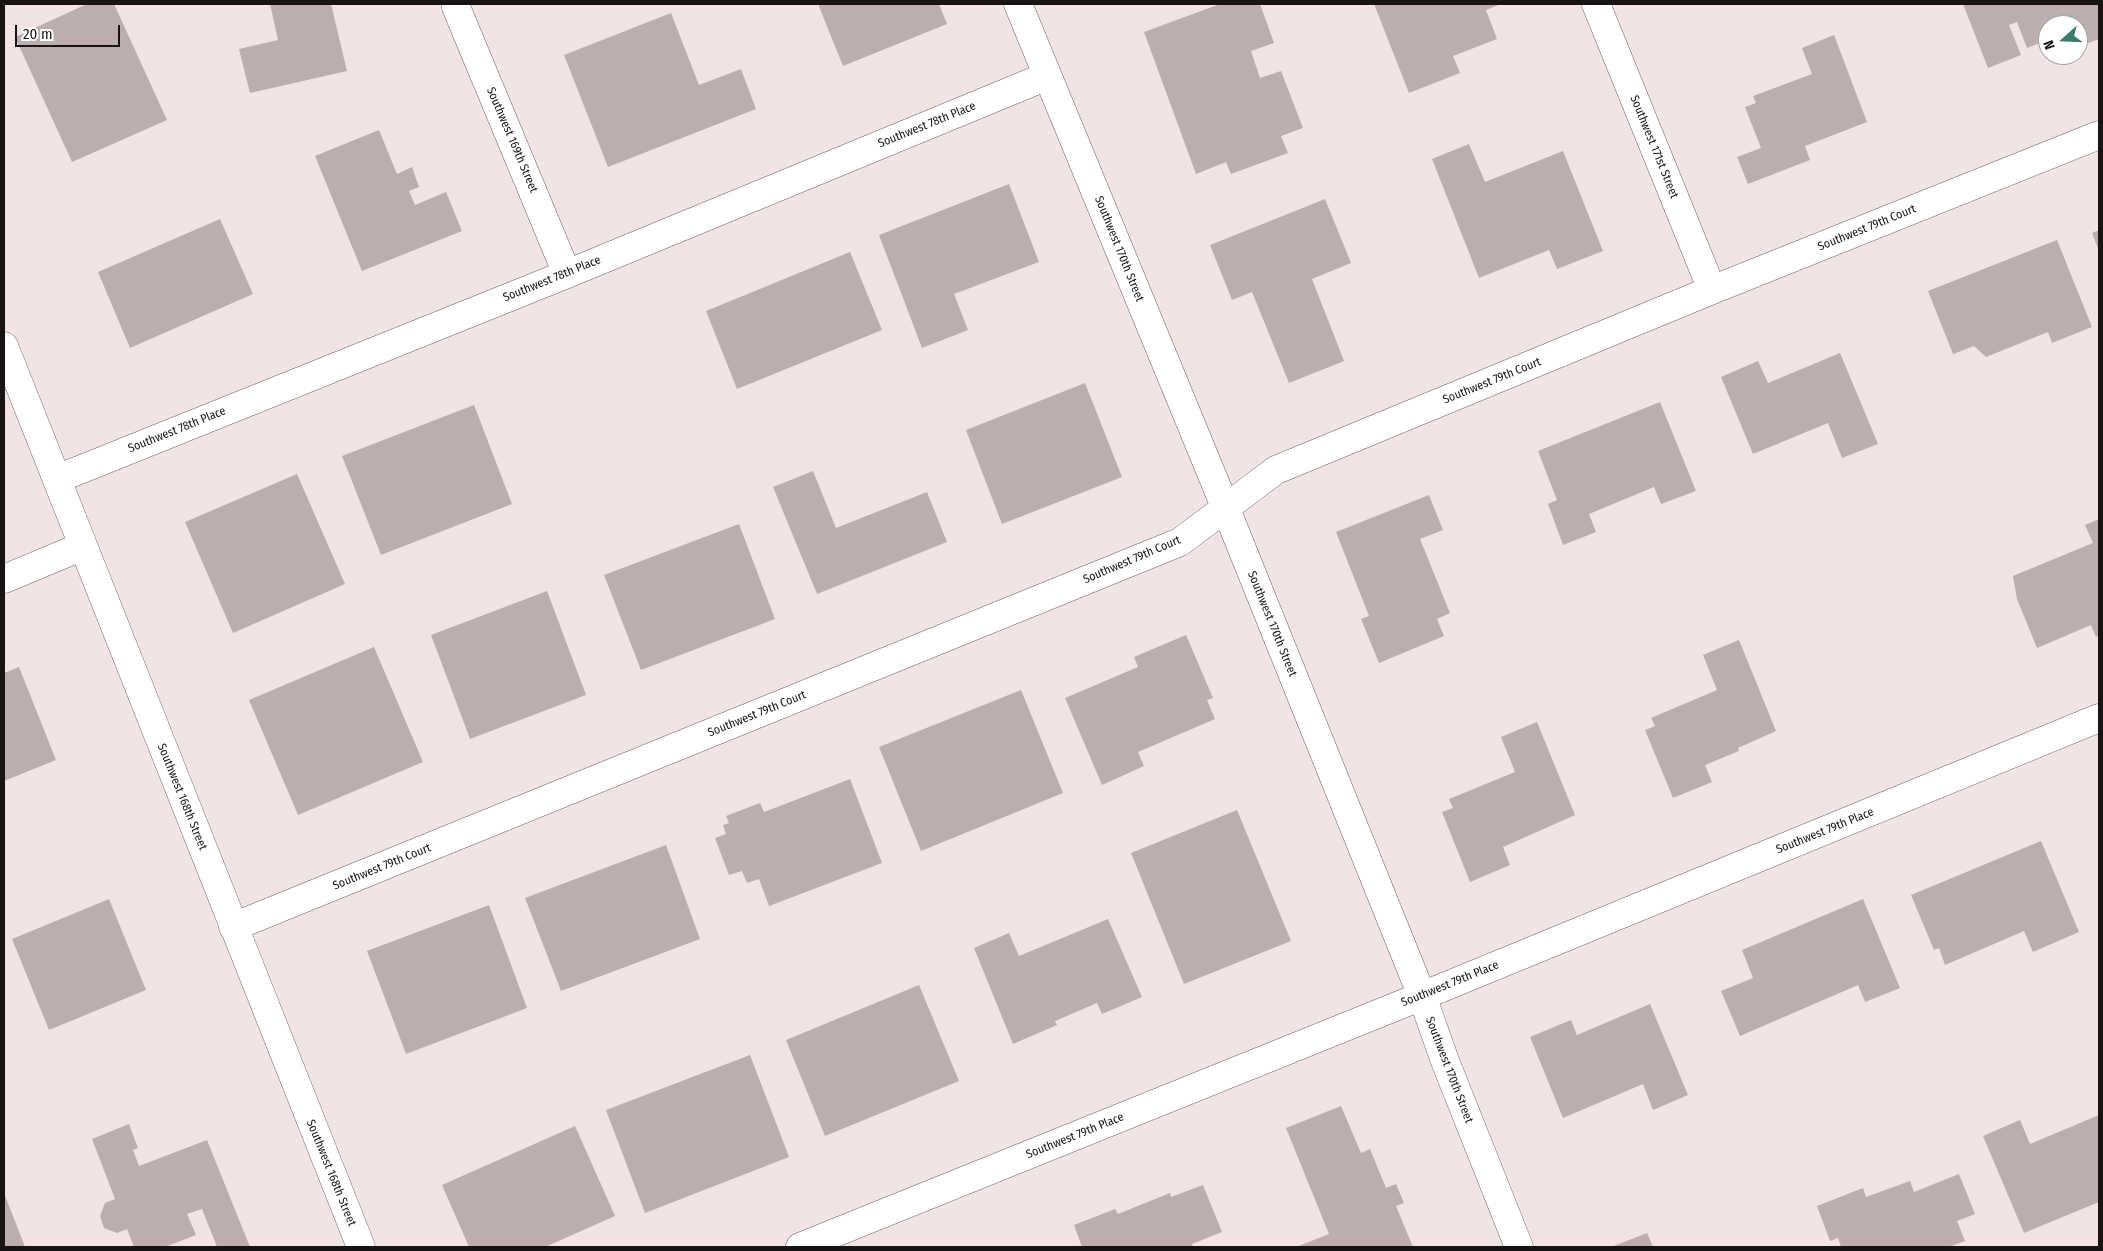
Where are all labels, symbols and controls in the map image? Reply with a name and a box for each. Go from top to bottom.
scale bar [18,15,122,47]
north arrow [2038,15,2088,65]
text: 20 m [23,25,53,43]
text: N [2040,38,2059,52]
street label: Southwest 169th Street [483,85,541,195]
street label: Southwest 171st Street [1627,93,1681,201]
street label: Southwest 78th Place [876,99,978,151]
street label: Southwest 170th Street [1091,194,1147,304]
street label: Southwest 79th Court [1816,202,1918,254]
street label: Southwest 78th Place [501,253,603,305]
street label: Southwest 79th Court [1441,355,1543,407]
street label: Southwest 78th Place [126,404,228,456]
street label: Southwest 79th Court [1081,533,1183,587]
street label: Southwest 170th Street [1244,569,1300,679]
street label: Southwest 79th Court [706,688,808,740]
street label: Southwest 168th Street [154,742,210,852]
street label: Southwest 79th Place [1774,805,1876,857]
street label: Southwest 79th Court [331,841,433,893]
street label: Southwest 79th Place [1399,958,1501,1010]
street label: Southwest 170th Street [1422,1015,1476,1125]
street label: Southwest 79th Place [1024,1110,1126,1162]
street label: Southwest 168th Street [303,1118,359,1228]

